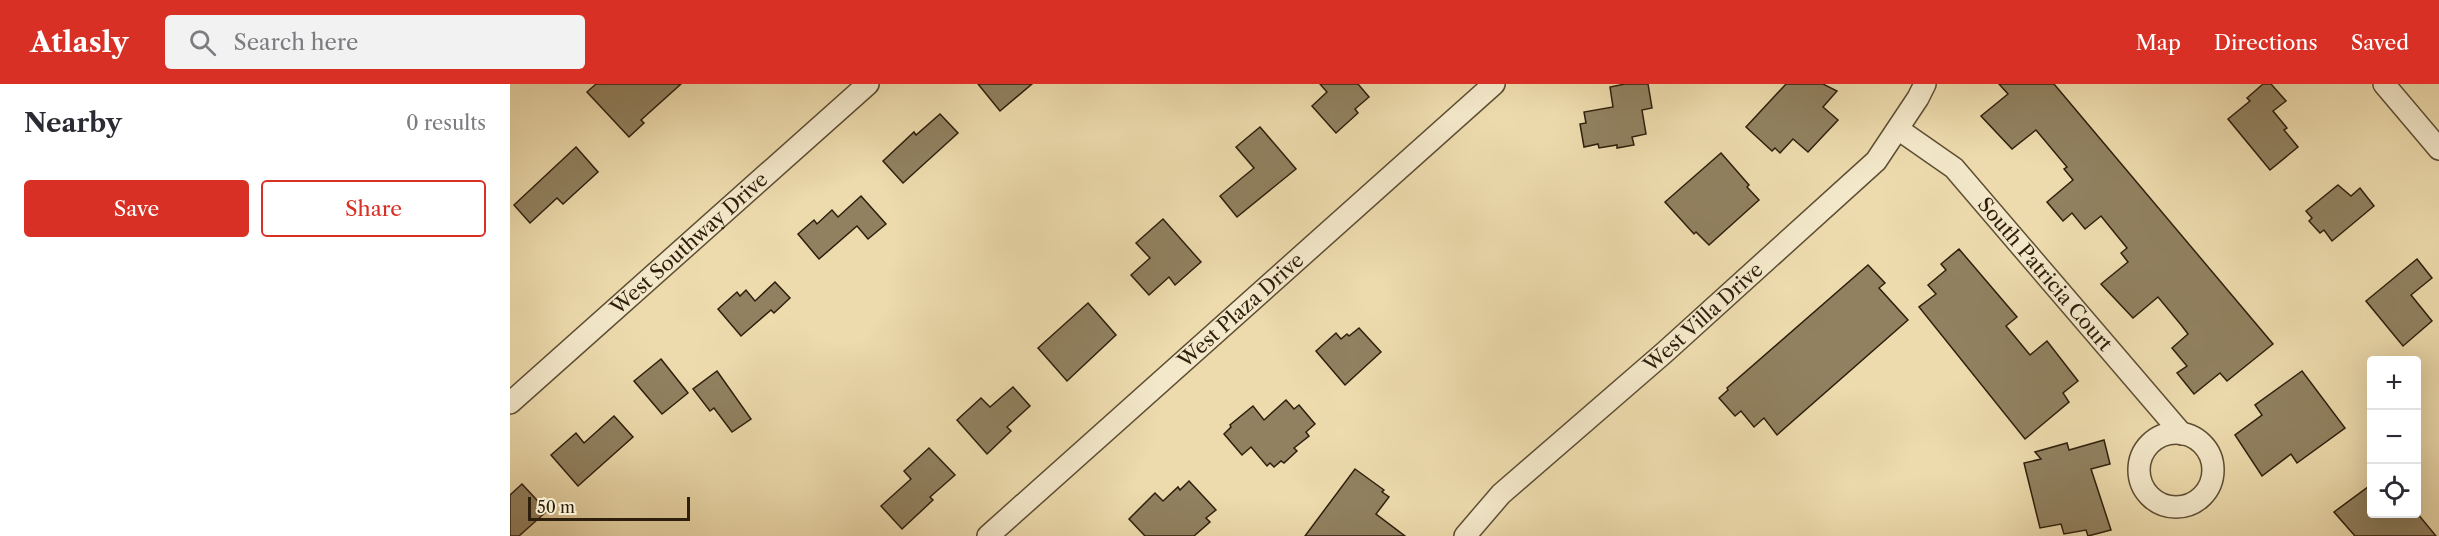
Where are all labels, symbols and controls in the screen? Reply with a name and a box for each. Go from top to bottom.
search box [165,15,585,69]
text: Atlasly [30,25,129,59]
icon: search [186,26,219,59]
text: Search here [234,29,358,56]
text: Map [2136,30,2181,55]
text: Directions [2214,30,2318,55]
text: Saved [2351,30,2409,55]
text: Nearby [24,107,122,139]
text: 0 results [406,111,486,135]
street label: West Southway Drive [605,167,773,320]
button: Save [24,180,249,237]
button: Share [261,180,486,237]
street label: South Patricia Court [1973,193,2117,356]
street label: West Plaza Drive [1172,248,1309,373]
street label: West Villa Drive [1638,257,1768,378]
map controls [2367,356,2421,518]
button: + [2367,356,2421,410]
button: − [2367,410,2421,464]
button: locate [2367,464,2421,518]
scale bar [528,494,690,522]
text: 50 m [537,497,575,517]

